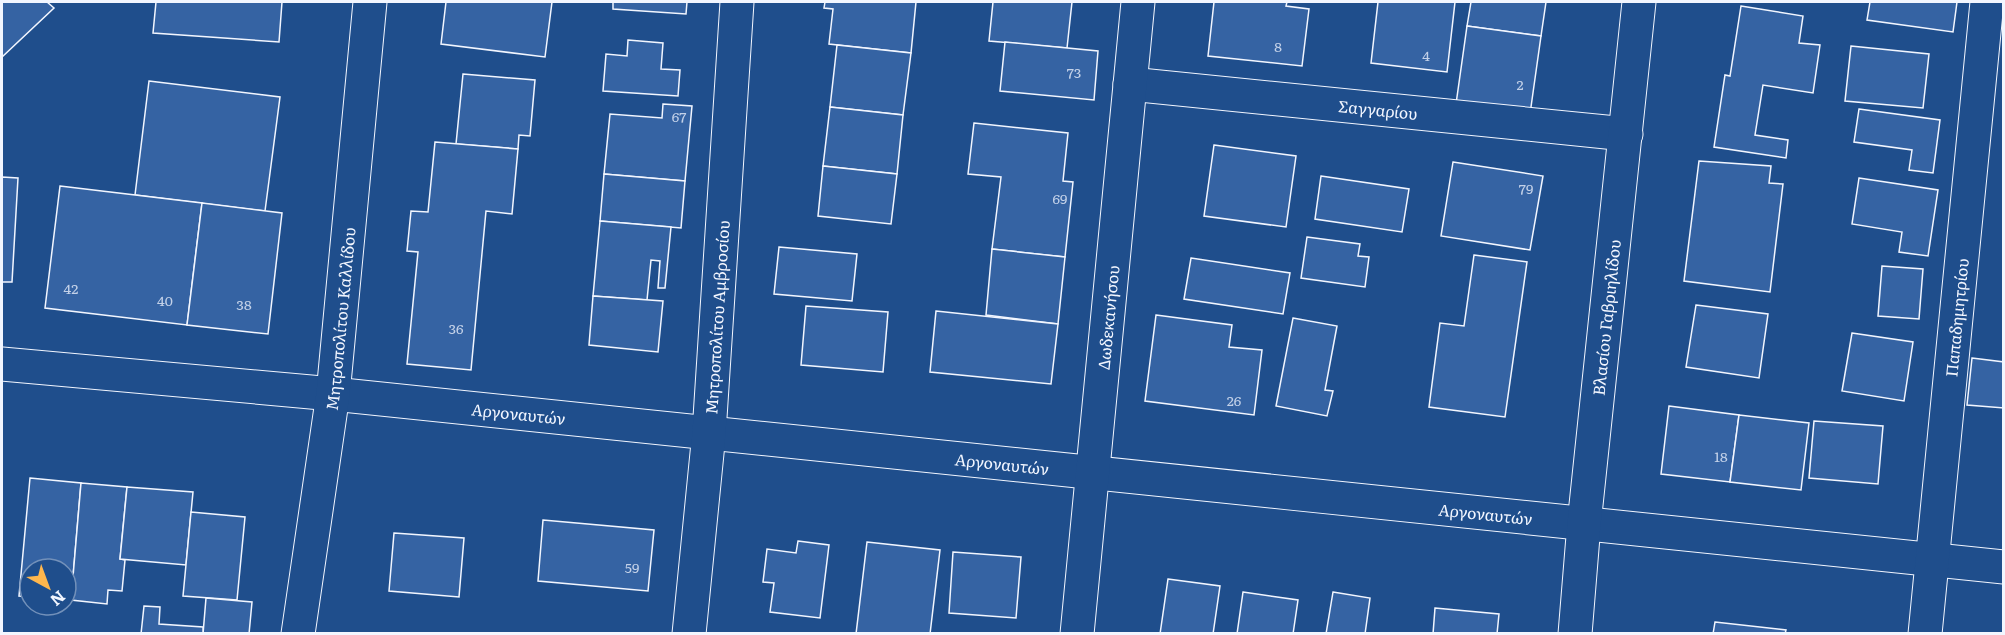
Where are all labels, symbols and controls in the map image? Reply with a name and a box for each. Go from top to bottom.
house number: 8 [1274,36,1282,56]
house number: 4 [1422,45,1430,65]
house number: 73 [1067,62,1081,82]
house number: 2 [1516,74,1524,94]
street label: Σαγγαρίου [1337,93,1419,125]
house number: 67 [672,106,686,126]
house number: 79 [1519,178,1533,198]
house number: 69 [1053,188,1067,208]
street label: Μητροπολίτου Αμβροσίου [698,219,735,415]
street label: Μητροπολίτου Καλλίδου [319,226,361,412]
street label: Βλασίου Γαβριηλίδου [1586,238,1626,397]
street label: Παπαδημητρίου [1938,257,1974,378]
street label: Δωδεκανήσου [1091,264,1125,371]
house number: 42 [64,278,78,298]
house number: 40 [157,290,173,310]
house number: 38 [236,294,252,314]
house number: 36 [448,318,464,338]
house number: 26 [1227,390,1242,410]
street label: Αργοναυτών [470,396,567,430]
street label: Αργοναυτών [954,446,1050,480]
house number: 18 [1714,446,1728,466]
street label: Αργοναυτών [1437,497,1534,530]
north arrow [18,557,78,617]
house number: 59 [625,557,639,577]
text: N [46,586,71,613]

